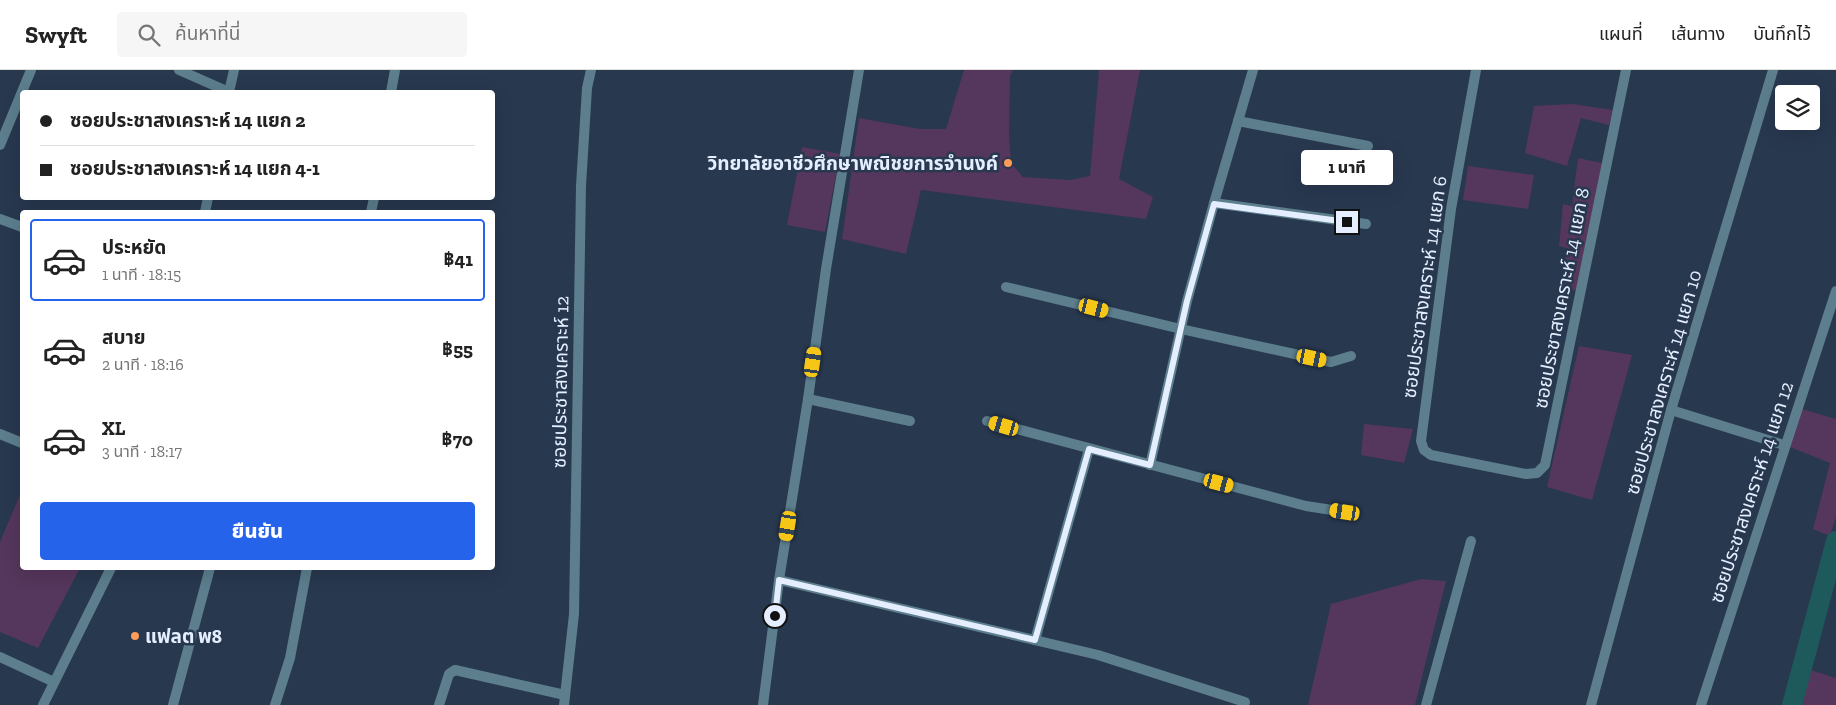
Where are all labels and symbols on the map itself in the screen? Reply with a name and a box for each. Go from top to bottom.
callout: 1 นาที [1301,150,1393,184]
place label: วิทยาลัยอาชีวศึกษาพณิชยการจำนงค์ [707,152,998,175]
marker: วิทยาลัยอาชีวศึกษาพณิชยการจำนงค์ [1002,157,1014,169]
street label: ซอยประชาสงเคราะห์ 14 แยก 6 [1397,174,1451,400]
street label: ซอยประชาสงเคราะห์ 14 แยก 8 [1529,186,1594,410]
route end [1336,211,1358,233]
street label: ซอยประชาสงเคราะห์ 14 แยก 10 [1620,267,1707,497]
street label: ซอยประชาสงเคราะห์ 12 [547,296,574,468]
car [1077,297,1110,319]
car [803,346,822,378]
car [1295,348,1328,368]
street label: ซอยประชาสงเคราะห์ 14 แยก 12 [1705,379,1798,606]
car [987,415,1020,437]
car [1202,472,1235,494]
car [1329,502,1360,522]
car [778,510,797,542]
route start [764,605,786,627]
place label: แฟลต พ8 [145,625,222,648]
marker: แฟลต พ8 [129,630,141,642]

